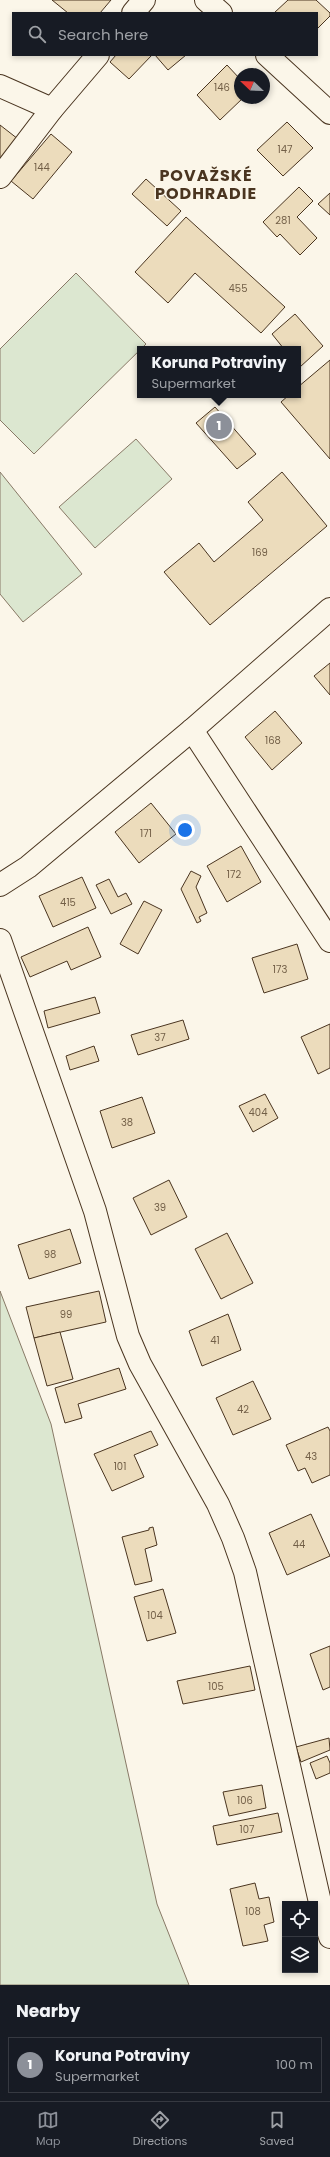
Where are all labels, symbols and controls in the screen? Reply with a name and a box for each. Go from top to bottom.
search box [12,12,318,56]
icon: search [26,23,48,45]
text: Search here [58,24,148,45]
north arrow [234,68,270,104]
house number: 146 [214,80,230,95]
house number: 147 [278,142,293,157]
house number: 144 [34,160,50,175]
district label: POVAŽSKÉ PODHRADIE [155,164,257,205]
house number: 281 [275,213,291,228]
house number: 455 [229,281,247,296]
popup [137,346,301,398]
text: Koruna Potraviny [151,352,287,373]
text: Supermarket [151,374,236,393]
pin: 1 [206,411,232,441]
house number: 169 [252,545,268,560]
house number: 168 [265,733,281,748]
your location [175,820,195,840]
house number: 171 [140,826,152,841]
house number: 172 [227,867,241,882]
house number: 415 [60,895,76,910]
house number: 173 [273,962,287,977]
house number: 37 [154,1030,166,1045]
house number: 404 [249,1105,267,1120]
house number: 38 [121,1115,133,1130]
house number: 39 [154,1200,166,1215]
house number: 98 [44,1247,56,1262]
house number: 99 [60,1307,72,1322]
house number: 41 [210,1333,220,1348]
house number: 42 [237,1402,249,1417]
house number: 43 [305,1449,317,1464]
house number: 101 [114,1459,126,1474]
house number: 44 [293,1537,305,1552]
house number: 104 [147,1608,163,1623]
house number: 105 [208,1679,224,1694]
house number: 106 [237,1793,253,1808]
house number: 107 [240,1822,255,1837]
map controls [282,1901,318,1973]
button: locate [282,1901,318,1937]
house number: 108 [245,1904,261,1919]
button: layers [282,1937,318,1973]
text: Nearby [16,1999,80,2023]
text: Koruna Potraviny [55,2045,190,2066]
text: 1 [28,2055,32,2074]
text: 100 m [276,2055,313,2074]
text: Supermarket [55,2067,139,2086]
tab: Map [36,2109,60,2150]
tab: Directions [133,2109,187,2150]
tab: Saved [260,2109,294,2150]

